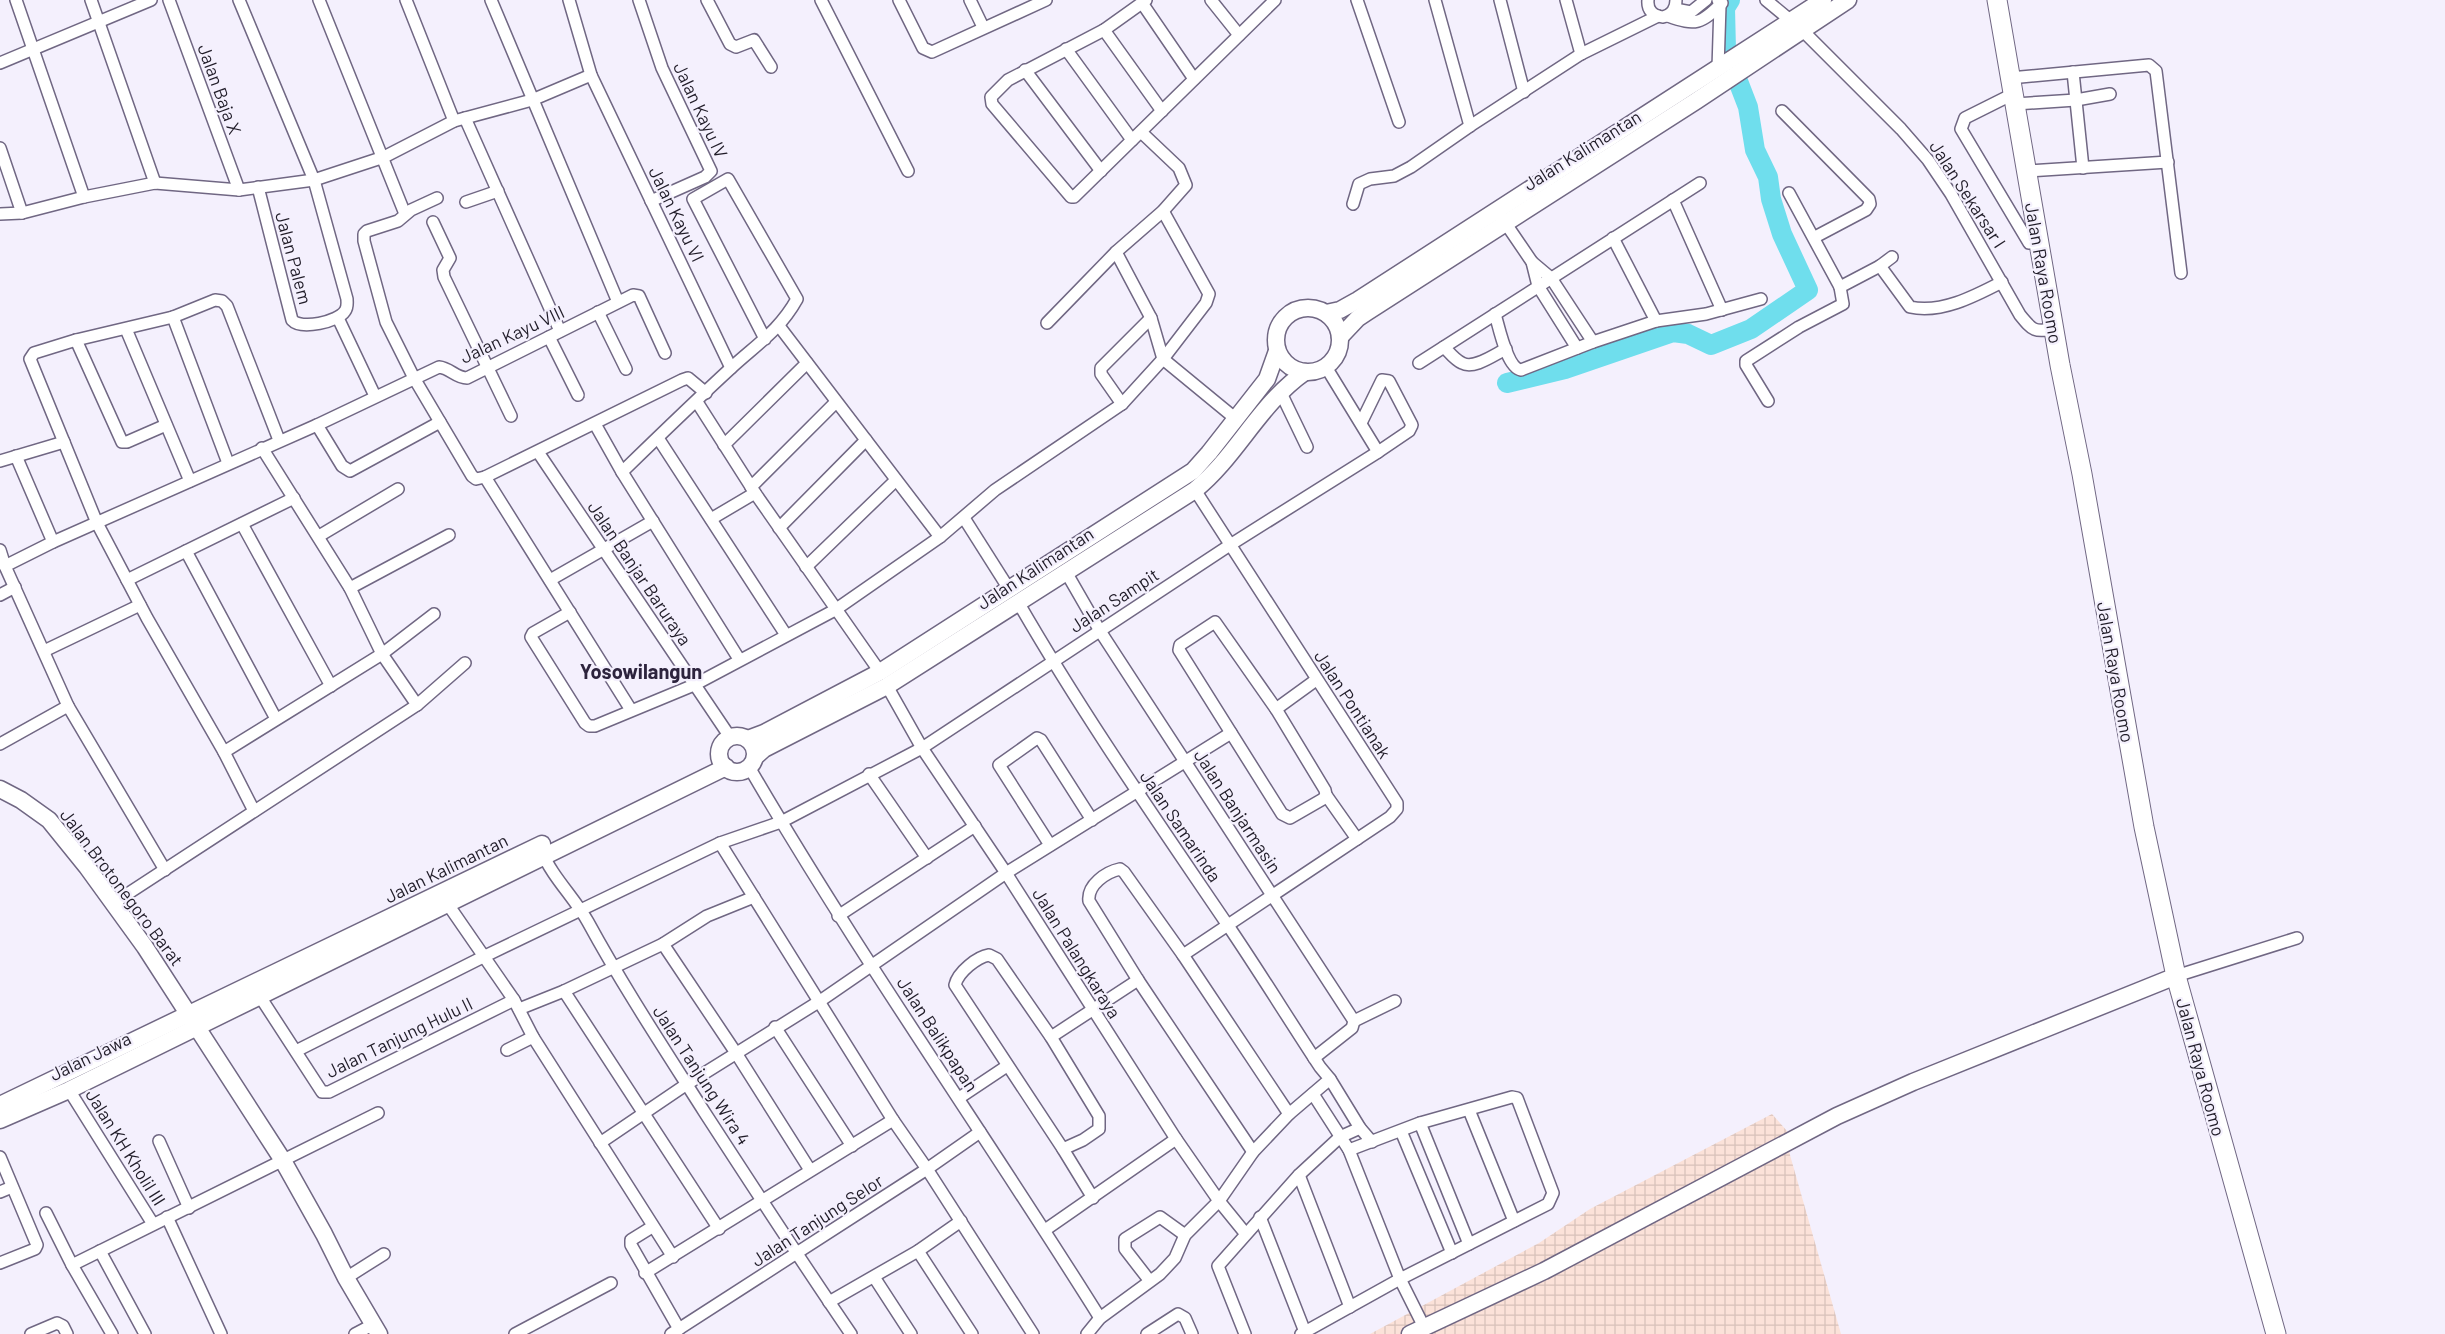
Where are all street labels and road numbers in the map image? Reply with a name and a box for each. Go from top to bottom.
street label: Jalan Baja X [194,41,246,137]
street label: Jalan Kayu IV [669,59,733,162]
street label: Jalan Kalimantan [1519,105,1645,195]
street label: Jalan Sekarsar I [1925,136,2011,252]
street label: Jalan Kayu VI [645,163,709,265]
street label: Jalan Raya Roomo [2021,201,2067,345]
street label: Jalan Palem [271,209,317,307]
street label: Jalan Kayu VIII [456,300,568,368]
street label: Jalan Banjar Baruraya [583,497,697,649]
street label: Jalan Kalimantan [973,522,1097,614]
street label: Jalan Sampit [1065,563,1163,637]
street label: Jalan Raya Roomo [2093,600,2139,744]
street label: Jalan Pontianak [1310,646,1396,762]
street label: Jalan Banjarmasin [1190,745,1286,877]
street label: Jalan Samarinda [1136,766,1226,886]
street label: Jalan Brotonegoro Barat [56,804,188,970]
street label: Jalan Kalimantan [381,829,511,907]
street label: Jalan Palangkaraya [1028,884,1126,1022]
street label: Jalan Balikpapan [893,973,983,1095]
street label: Jalan Tanjung Hulu II [322,992,476,1082]
street label: Jalan Raya Roomo [2172,995,2230,1139]
street label: Jalan Tanjung Wira 4 [649,1001,755,1149]
street label: Jalan Jawa [46,1027,134,1085]
street label: Jalan KH Kholil III [81,1085,171,1209]
street label: Jalan Tanjung Selor [747,1169,887,1271]

